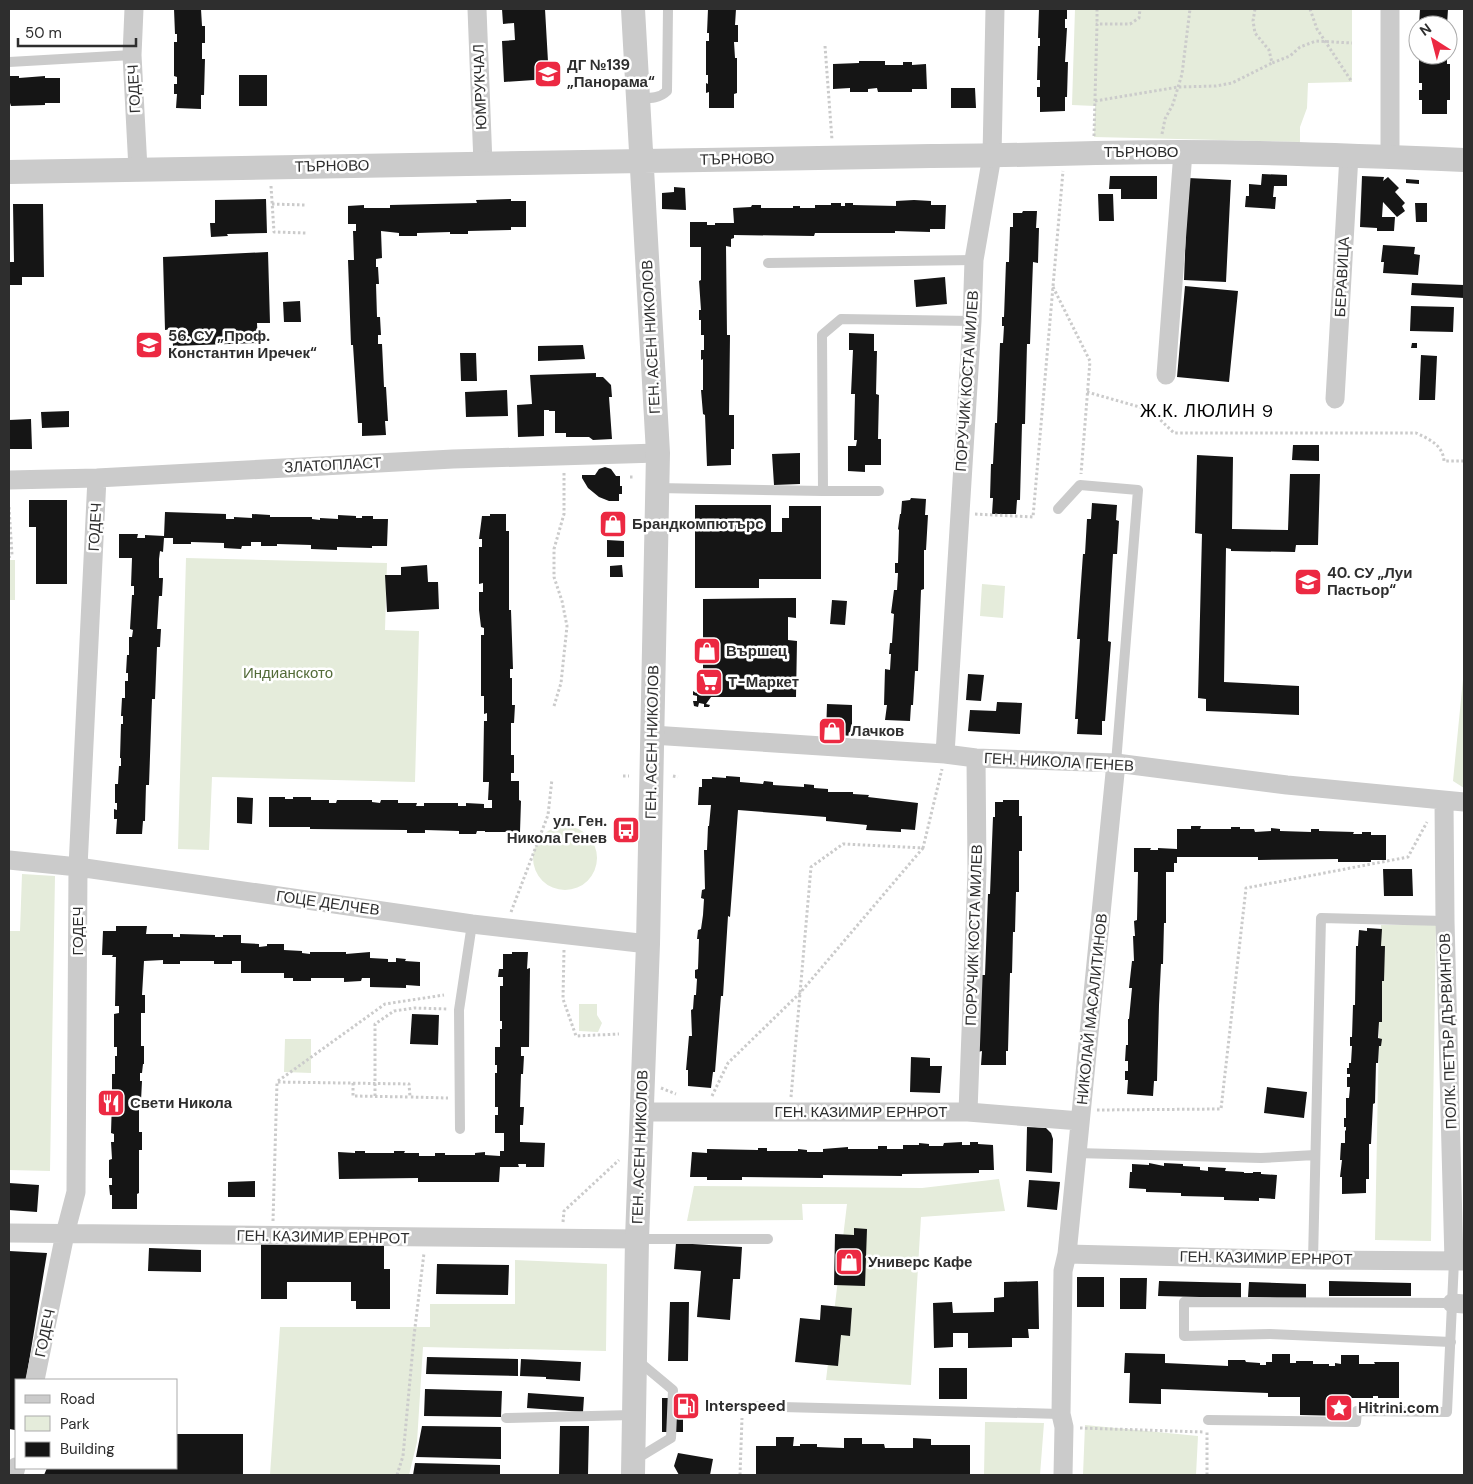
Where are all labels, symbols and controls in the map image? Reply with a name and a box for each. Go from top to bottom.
scale bar [18,15,135,47]
north arrow [1408,15,1458,65]
text: N [1416,19,1435,40]
text: 50 m [25,23,62,43]
street label: ЮМРУКЧАЛ [469,44,491,130]
place label: ДГ №139 „Панорама“ [567,55,655,92]
school or university icon: ДГ №139 „Панорама“ [533,59,563,89]
street label: ГОДЕЧ [123,64,145,114]
street label: ТЪРНОВО [1104,142,1178,162]
street label: ТЪРНОВО [699,148,775,170]
street label: ТЪРНОВО [294,155,370,177]
street label: БЕРАВИЦА [1330,236,1354,318]
street label: ГЕН. АСЕН НИКОЛОВ [637,259,665,415]
street label: ПОРУЧИК КОСТА МИЛЕВ [951,290,983,472]
place label: 56. СУ „Проф. Константин Иречек“ [168,326,317,363]
school or university icon: 56. СУ „Проф. Константин Иречек“ [134,330,164,360]
district label: Ж.К. ЛЮЛИН 9 [1140,399,1274,423]
street label: ЗЛАТОПЛАСТ [284,452,382,478]
street label: ГОДЕЧ [84,502,106,552]
shop icon: Брандкомпютърс [598,509,628,539]
place label: Брандкомпютърс [632,514,764,534]
place label: 40. СУ „Луи Пастьор“ [1327,563,1412,600]
school or university icon: 40. СУ „Луи Пастьор“ [1293,567,1323,597]
shop icon: Вършец [692,636,722,666]
place label: Вършец [726,641,788,661]
park label: Индианското [243,663,333,683]
street label: ГЕН. АСЕН НИКОЛОВ [641,665,663,819]
supermarket icon: Т-Маркет [694,667,724,697]
place label: Т-Маркет [728,672,799,692]
shop icon: Лачков [817,716,847,746]
place label: Лачков [851,721,904,741]
street label: ГЕН. НИКОЛА ГЕНЕВ [983,748,1135,776]
place label: ул. Ген. Никола Генев [507,811,607,848]
bus stop icon: ул. Ген. Никола Генев [611,815,641,845]
street label: ПОРУЧИК КОСТА МИЛЕВ [961,844,987,1026]
street label: ГОЦЕ ДЕЛЧЕВ [275,886,381,920]
street label: ГОДЕЧ [68,907,88,955]
street label: НИКОЛАЙ МАСАЛИТИНОВ [1072,912,1112,1106]
street label: ПОЛК. ПЕТЪР ДЪРВИНГОВ [1435,933,1461,1129]
street label: ГЕН. АСЕН НИКОЛОВ [627,1069,653,1225]
restaurant icon: Свети Никола [96,1088,126,1118]
place label: Свети Никола [130,1093,233,1113]
street label: ГЕН. КАЗИМИР ЕРНРОТ [775,1102,947,1122]
street label: ГЕН. КАЗИМИР ЕРНРОТ [236,1225,410,1249]
street label: ГЕН. КАЗИМИР ЕРНРОТ [1179,1246,1353,1270]
shop icon: Универс Кафе [834,1247,864,1277]
place label: Универс Кафе [868,1252,972,1272]
street label: ГОДЕЧ [30,1307,60,1359]
legend [15,1379,178,1469]
text: Road [60,1389,95,1409]
fuel station icon: Interspeed [671,1391,701,1421]
place icon: Hitrini.com [1324,1393,1354,1423]
place label: Interspeed [705,1396,786,1416]
place label: Hitrini.com [1358,1398,1439,1418]
text: Park [60,1414,90,1434]
text: Building [60,1439,115,1459]

